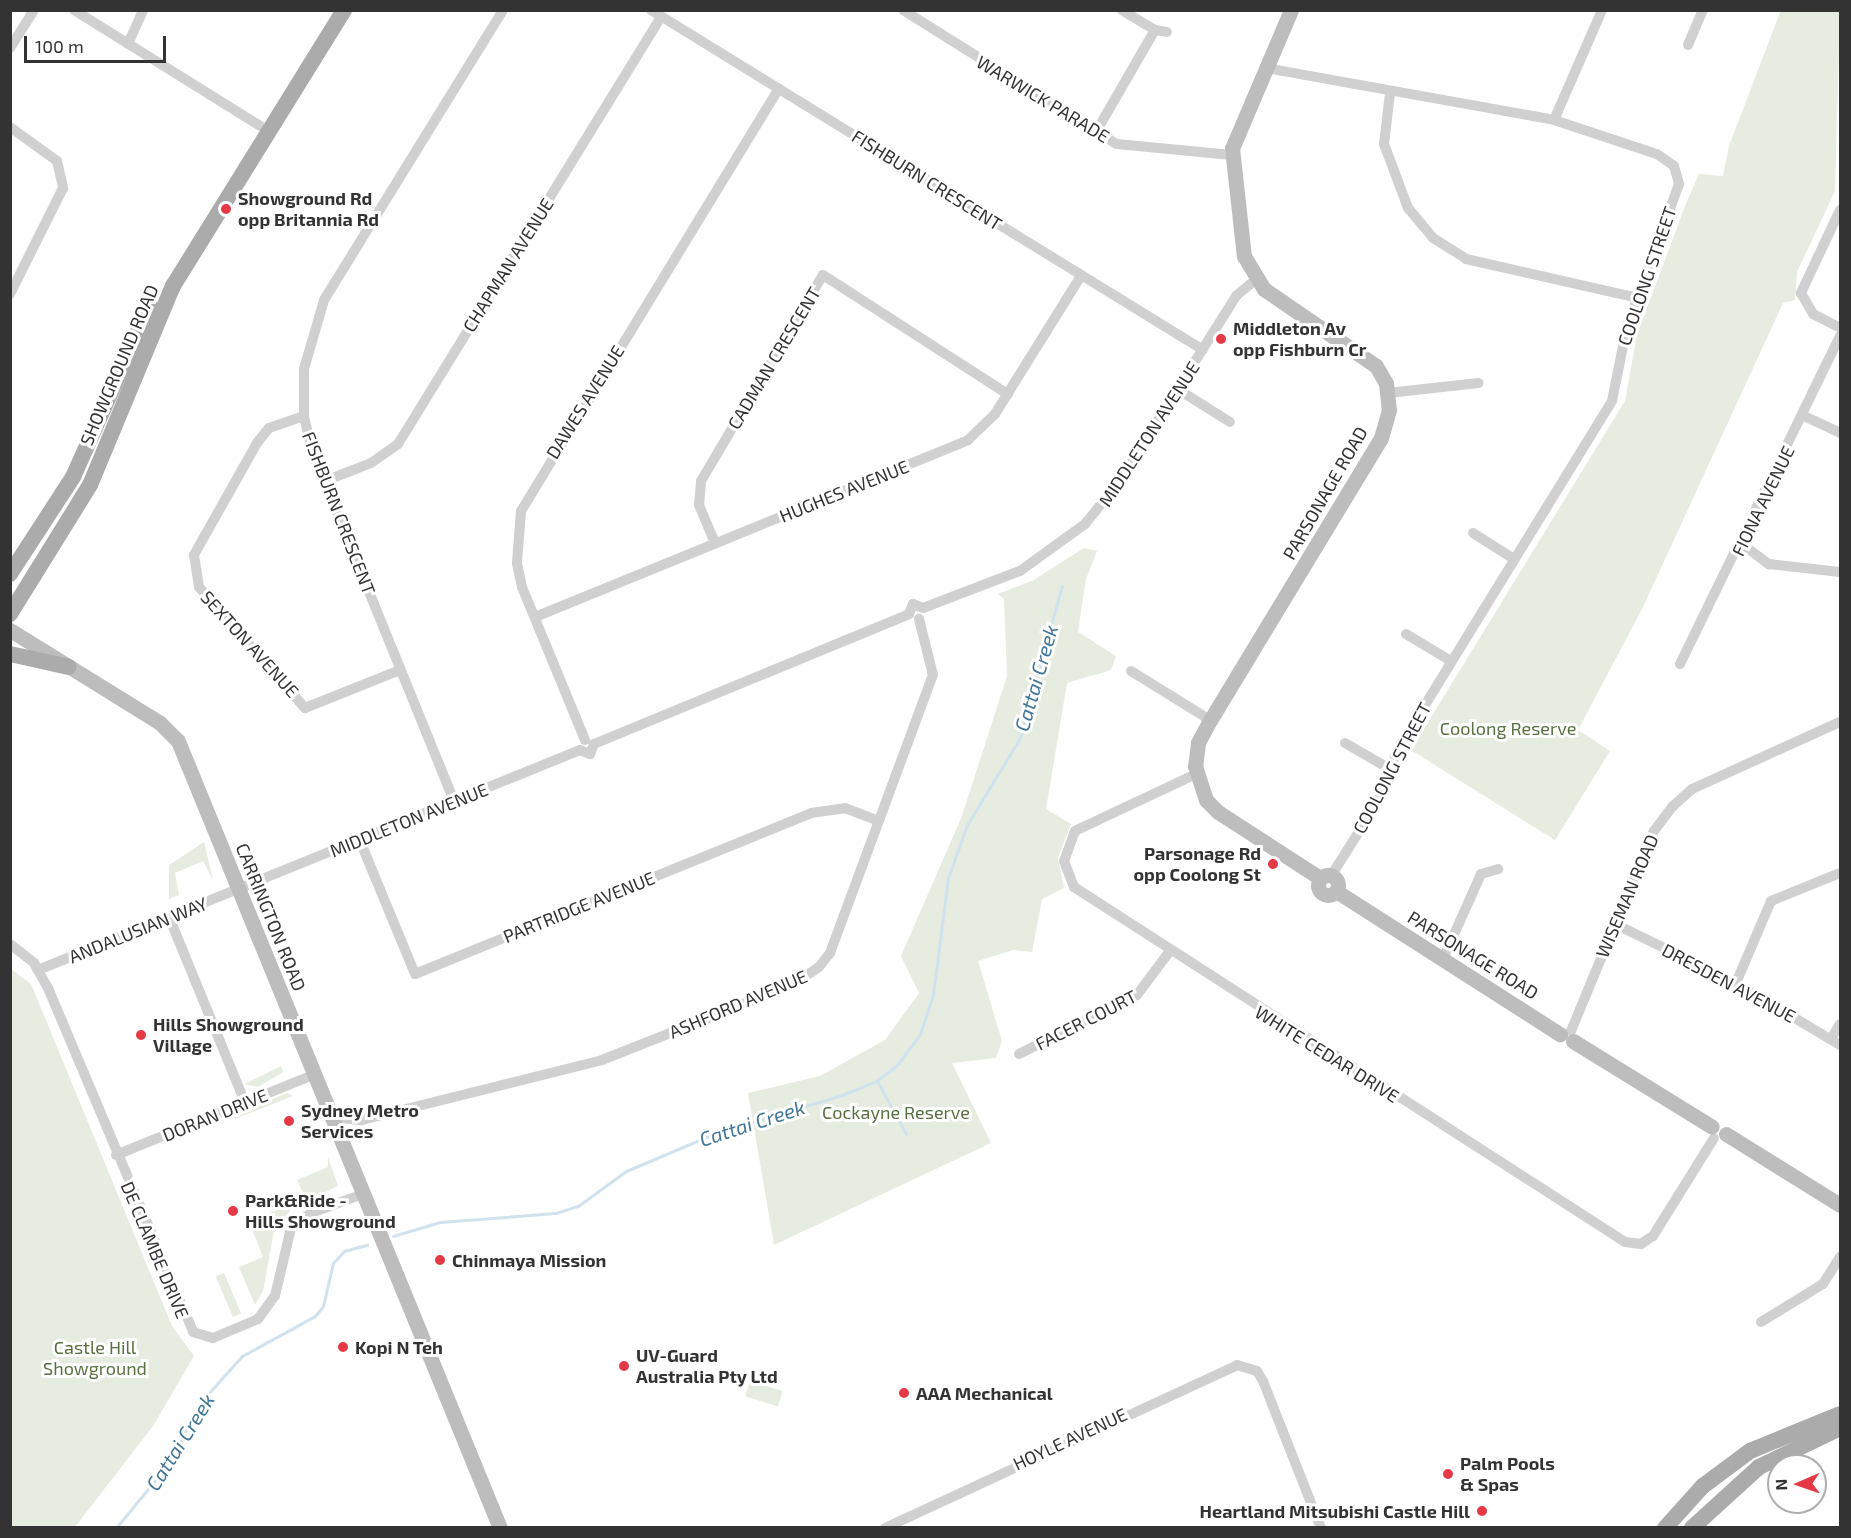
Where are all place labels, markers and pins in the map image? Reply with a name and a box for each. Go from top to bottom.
place label: Showground Rd opp Britannia Rd [238,188,379,230]
marker: Showground Rd opp Britannia Rd [219,202,233,216]
place label: Middleton Av opp Fishburn Cr [1233,318,1367,360]
marker: Middleton Av opp Fishburn Cr [1214,332,1228,346]
place label: Parsonage Rd opp Coolong St [1134,843,1261,886]
marker: Parsonage Rd opp Coolong St [1266,857,1280,871]
place label: Hills Showground Village [153,1014,304,1056]
marker: Hills Showground Village [134,1028,148,1042]
place label: Sydney Metro Services [301,1100,419,1142]
marker: Sydney Metro Services [282,1114,296,1128]
place label: Park&Ride - Hills Showground [245,1190,396,1232]
marker: Park&Ride - Hills Showground [226,1204,240,1218]
place label: Chinmaya Mission [452,1249,606,1271]
marker: Chinmaya Mission [433,1253,447,1267]
place label: Kopi N Teh [355,1336,443,1358]
marker: Kopi N Teh [336,1340,350,1354]
place label: UV-Guard Australia Pty Ltd [636,1345,778,1388]
marker: UV-Guard Australia Pty Ltd [617,1359,631,1373]
place label: AAA Mechanical [916,1382,1053,1404]
marker: AAA Mechanical [897,1386,911,1400]
place label: Palm Pools & Spas [1460,1453,1555,1496]
marker: Palm Pools & Spas [1441,1467,1455,1481]
place label: Heartland Mitsubishi Castle Hill [1200,1500,1470,1522]
marker: Heartland Mitsubishi Castle Hill [1475,1504,1489,1518]

